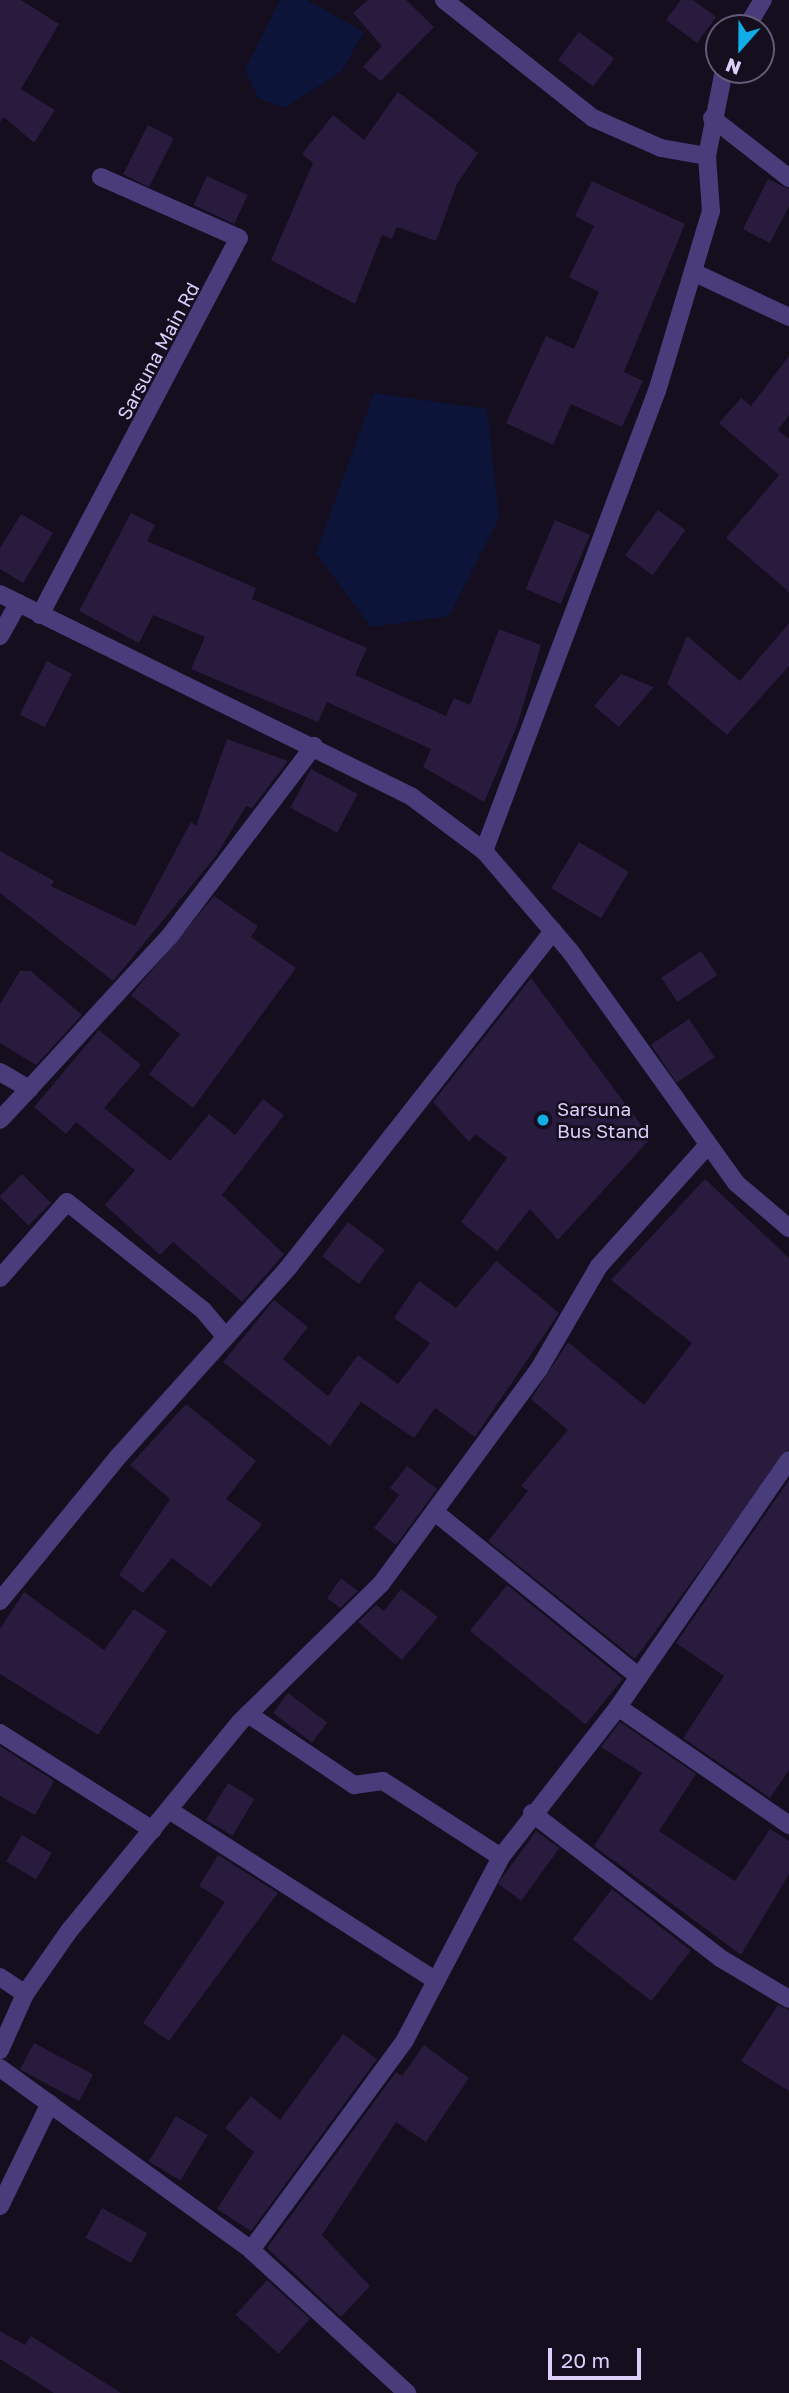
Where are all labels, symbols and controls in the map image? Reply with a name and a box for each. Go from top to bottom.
north arrow [705,14,775,84]
text: N [722,54,744,81]
street label: Sarsuna Main Rd [112,279,204,423]
place label: Sarsuna Bus Stand [557,1098,650,1142]
marker: Sarsuna Bus Stand [535,1112,551,1128]
scale bar [551,2334,644,2378]
text: 20 m [561,2347,610,2373]

